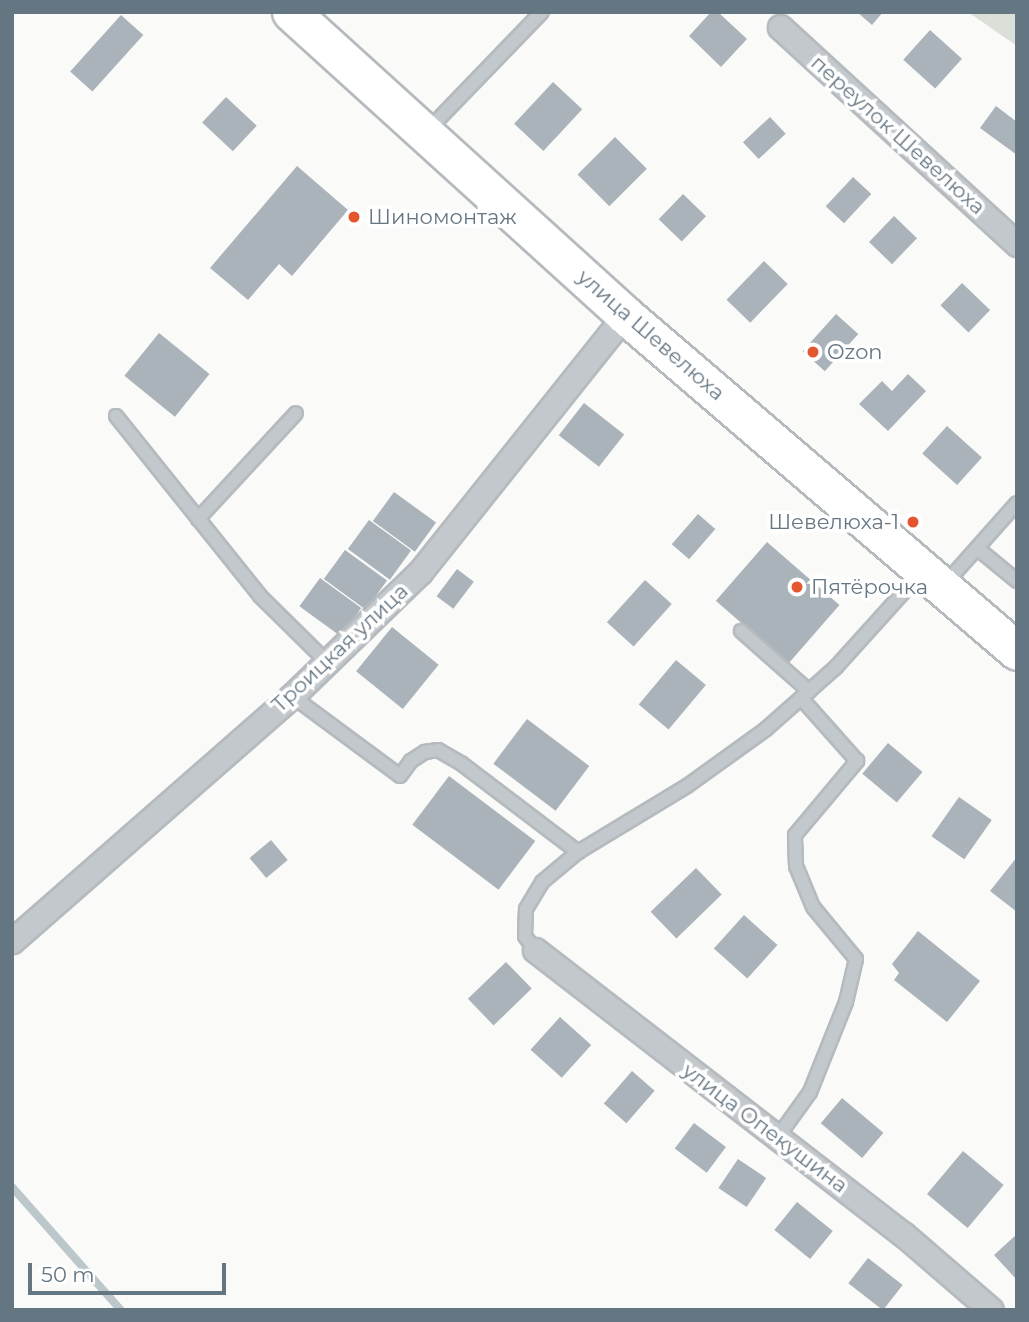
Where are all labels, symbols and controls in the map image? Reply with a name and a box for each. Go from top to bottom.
street label: переулок Шевелюха [806,50,990,220]
place label: Шиномонтаж [368,204,517,230]
marker: Шиномонтаж [346,209,362,225]
street label: улица Шевелюха [572,264,730,406]
place label: Ozon [827,339,883,365]
marker: Ozon [805,344,821,360]
place label: Шевелюха-1 [768,509,899,535]
marker: Шевелюха-1 [905,514,921,530]
place label: Пятёрочка [811,574,928,600]
street label: Троицкая улица [267,579,413,717]
marker: Пятёрочка [789,579,805,595]
street label: улица Опекушина [678,1058,852,1198]
scale bar [32,1248,229,1292]
text: 50 m [41,1262,95,1287]

